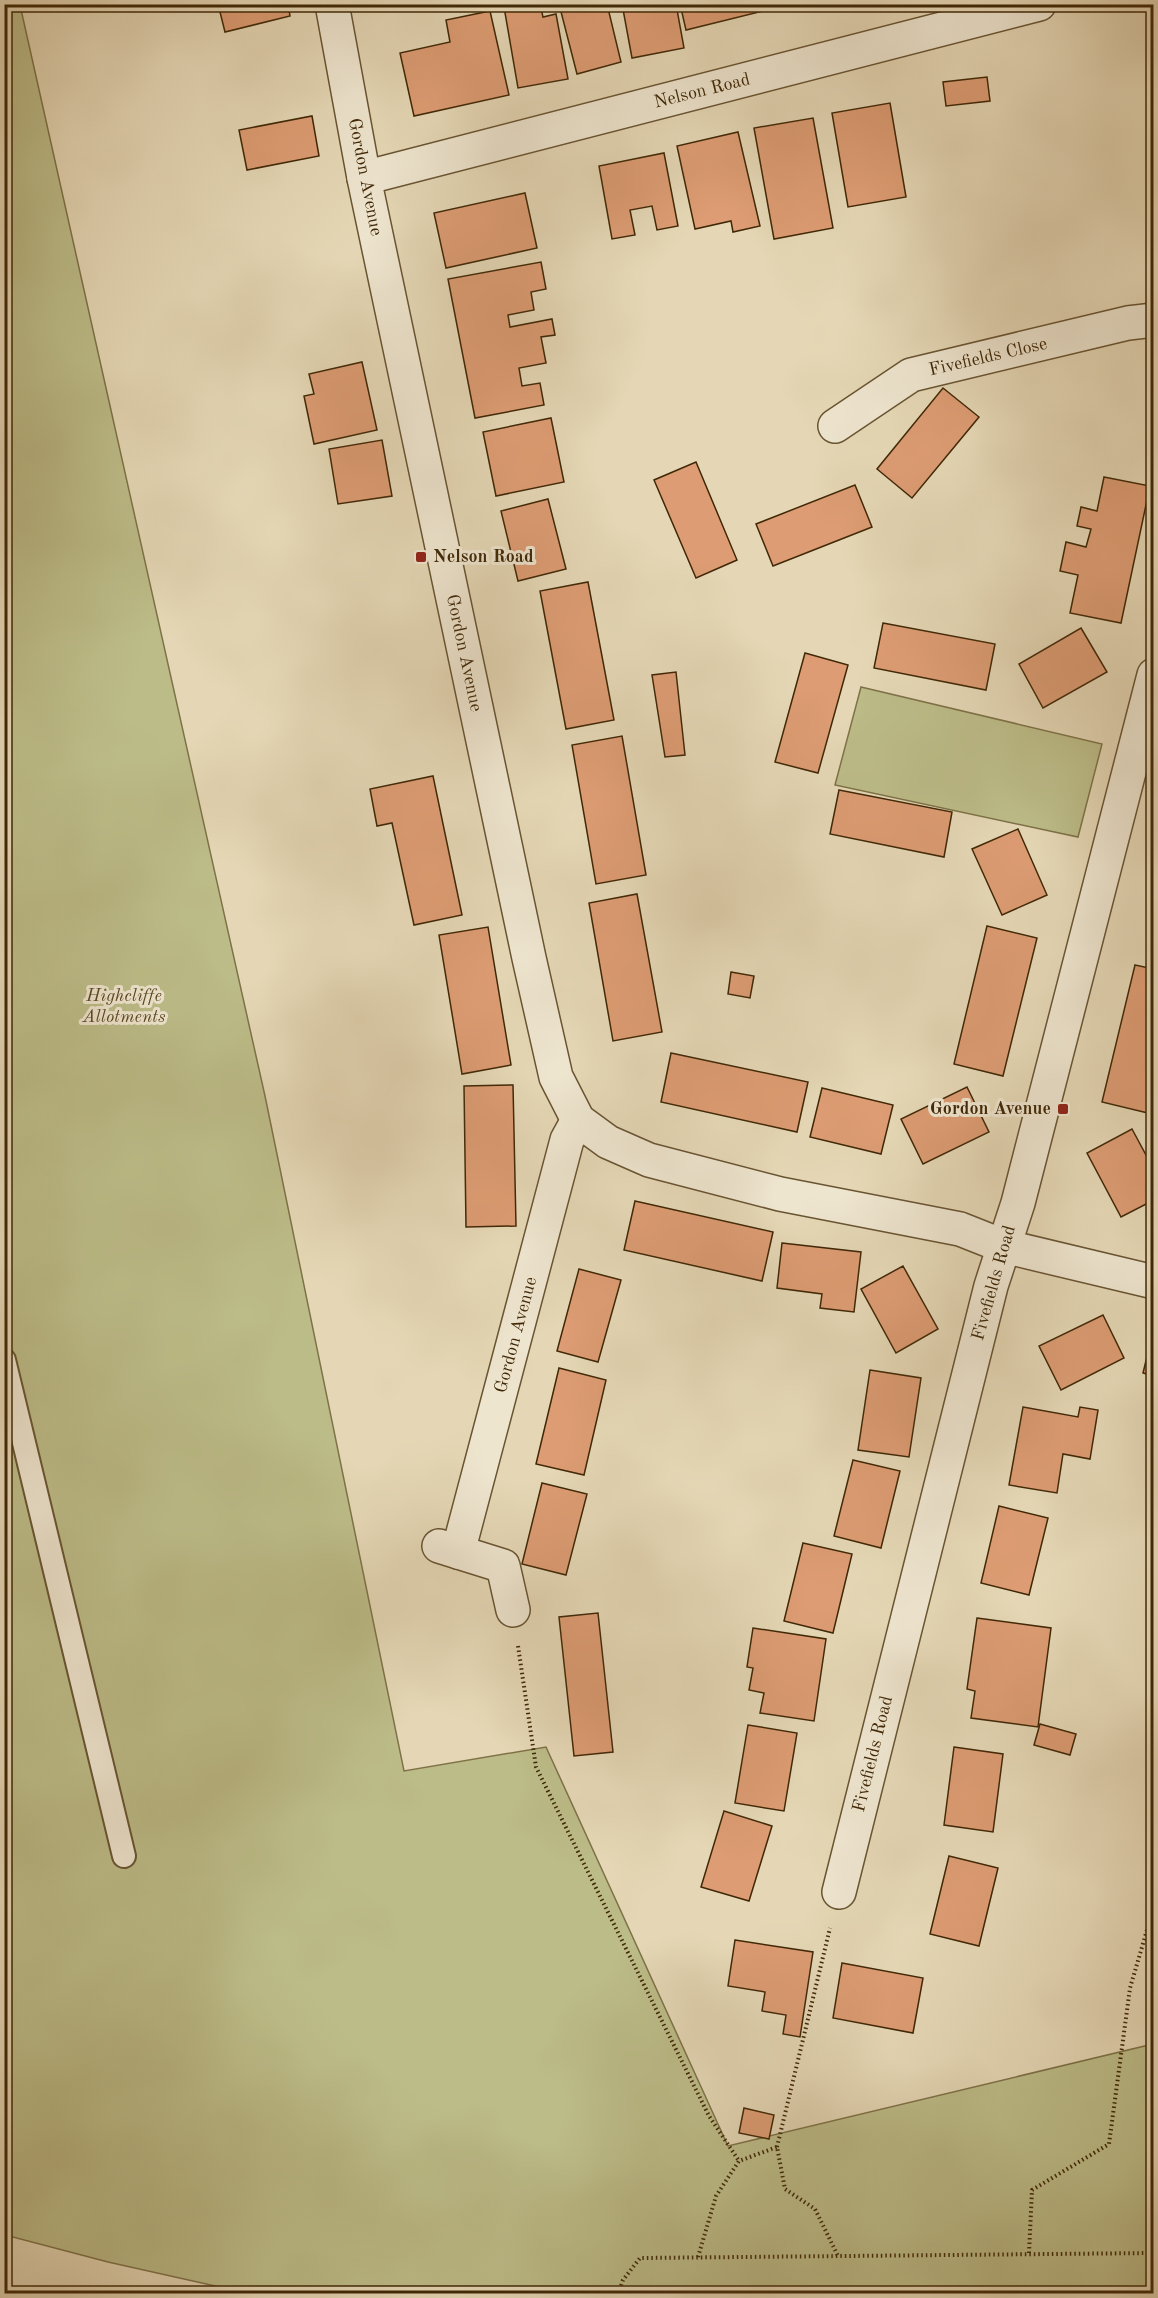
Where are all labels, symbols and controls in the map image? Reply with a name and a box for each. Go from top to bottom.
street label: Nelson Road [652,70,752,112]
street label: Gordon Avenue [345,117,385,237]
street label: Fivefields Close [927,335,1049,379]
place label: Nelson Road [433,548,534,566]
marker: Nelson Road [414,550,428,564]
street label: Gordon Avenue [443,593,485,713]
park label: Highcliffe Allotments [81,987,166,1026]
place label: Gordon Avenue [930,1100,1051,1118]
marker: Gordon Avenue [1056,1102,1070,1116]
street label: Fivefields Road [969,1223,1019,1343]
street label: Gordon Avenue [492,1275,540,1395]
street label: Fivefields Road [850,1694,896,1814]

